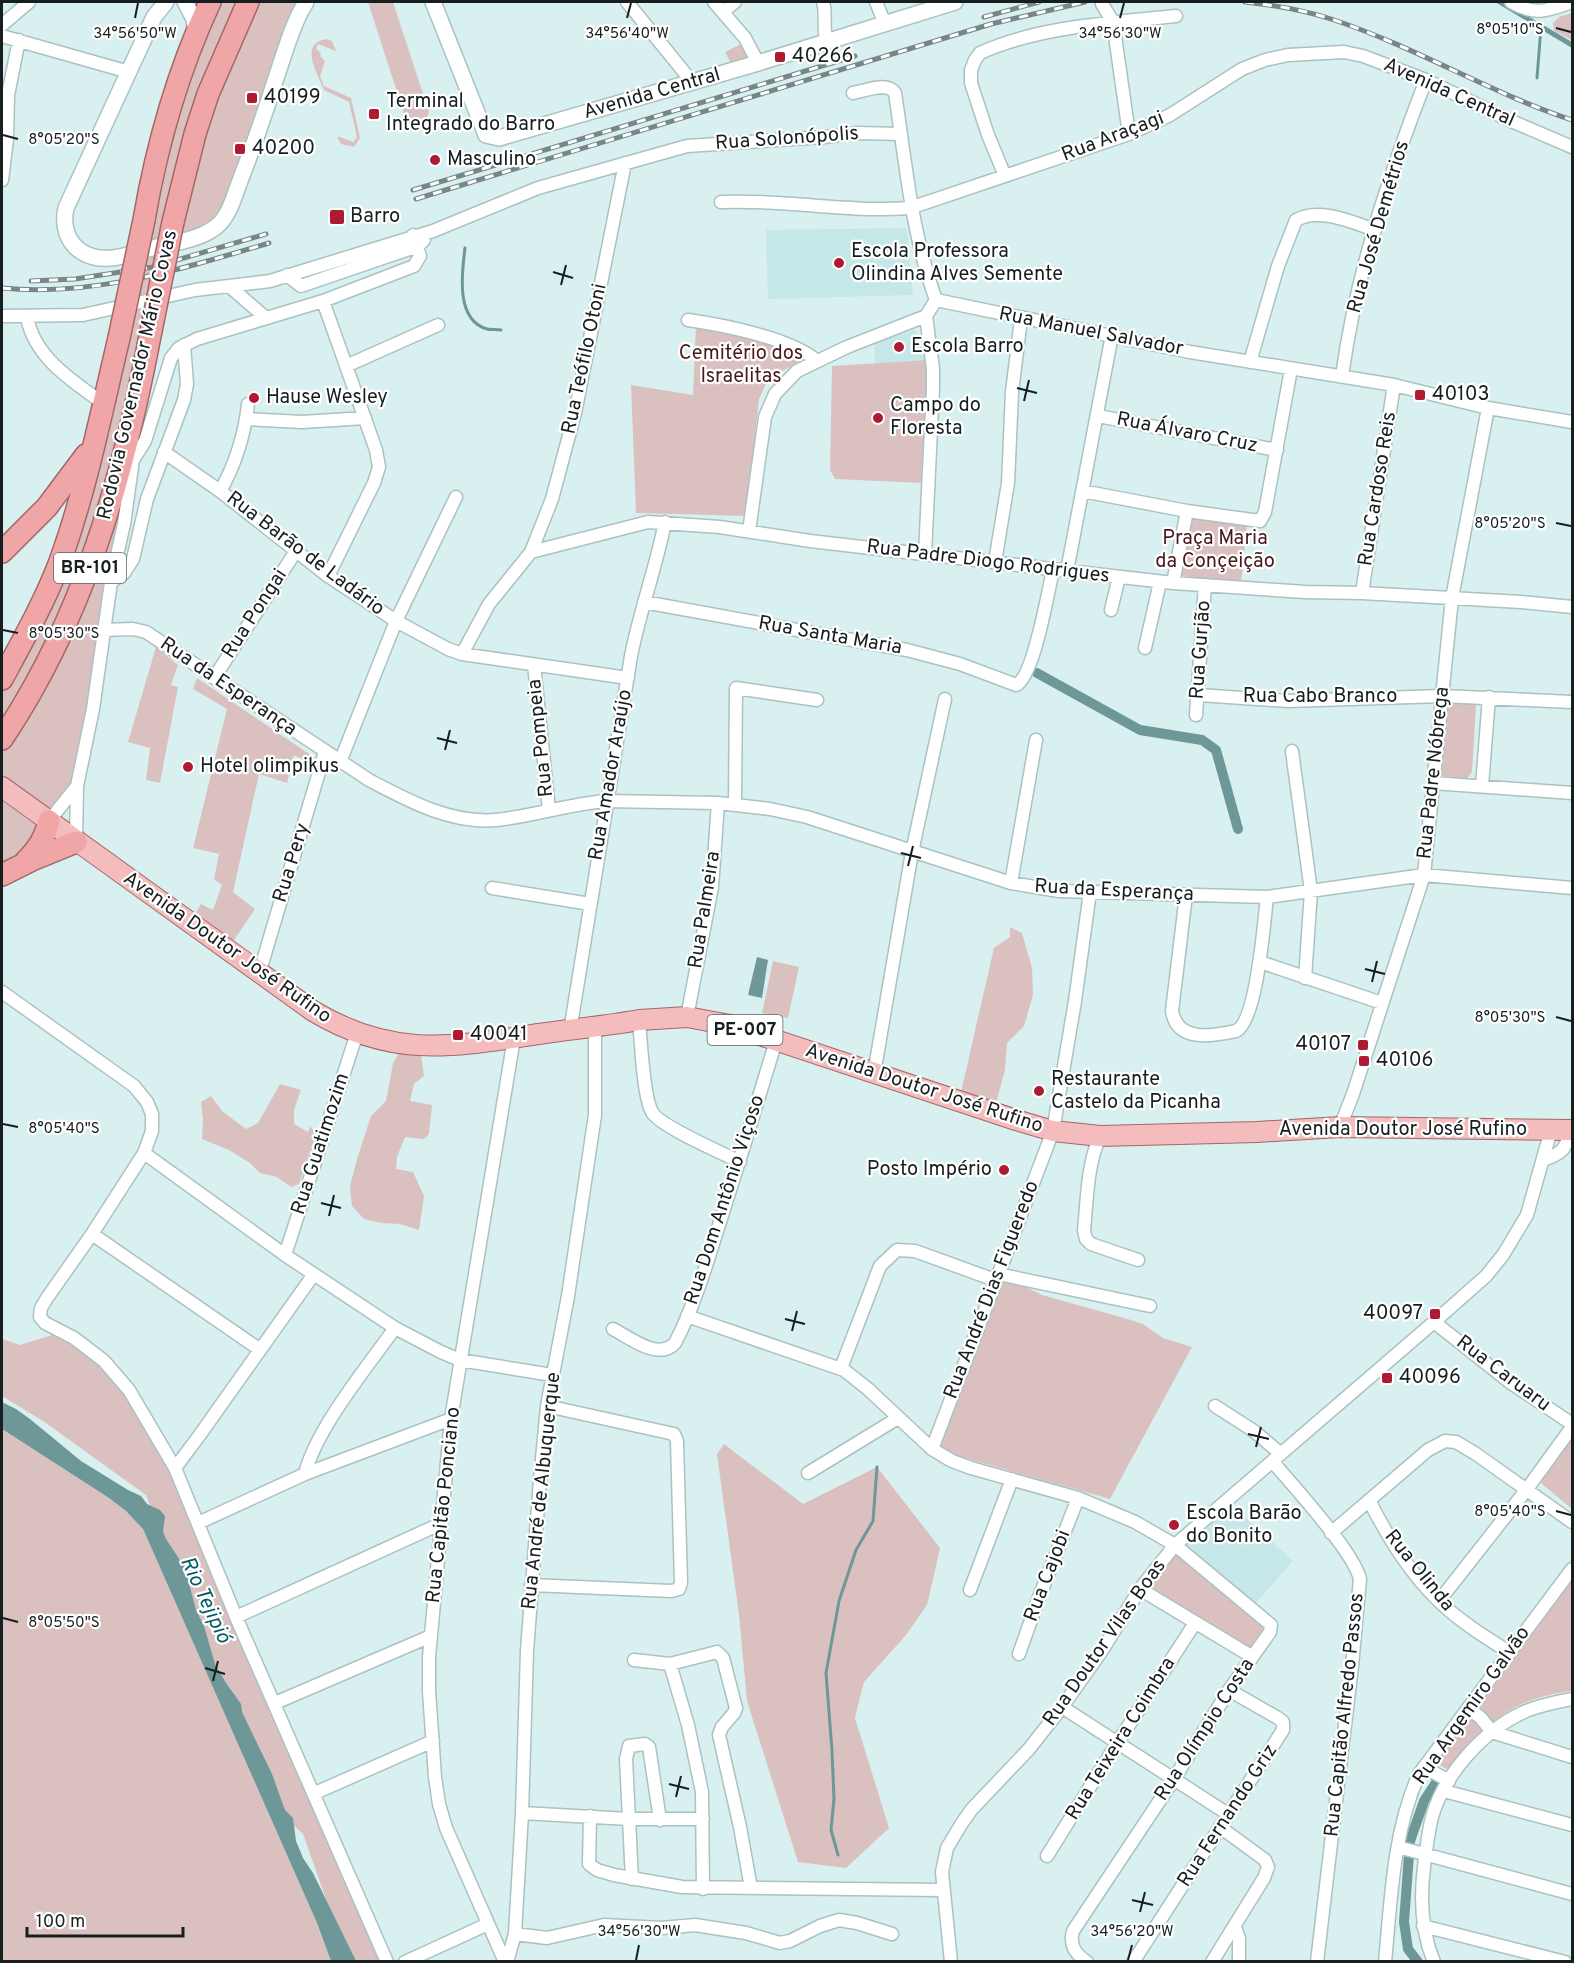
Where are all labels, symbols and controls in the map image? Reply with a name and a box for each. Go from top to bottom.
text: 8°05'10"S [1476,21,1544,40]
text: 34°56'50"W [93,25,177,44]
text: 34°56'40"W [585,25,669,44]
text: 34°56'30"W [1078,25,1162,44]
place label: 40266 [792,44,853,70]
marker: 40266 [773,50,787,64]
street label: Avenida Central [1379,52,1519,134]
street label: Avenida Central [580,62,724,126]
place label: 40199 [264,85,321,111]
place label: Terminal Integrado do Barro [386,89,555,138]
marker: 40199 [245,91,259,105]
street label: Rua Araçagi [1058,106,1168,168]
marker: Terminal Integrado do Barro [367,107,381,121]
street label: Rua Solonópolis [714,121,860,157]
text: 8°05'20"S [28,131,100,150]
place label: 40200 [252,136,315,162]
street label: Rua José Demétrios [1342,138,1416,316]
marker: 40200 [233,142,247,156]
place label: Masculino [447,147,536,173]
marker: Masculino [428,153,442,167]
place label: Barro [350,204,400,230]
marker: Barro [328,208,346,226]
street label: Rodovia Governador Mário Covas [92,228,184,522]
place label: Escola Professora Olindina Alves Semente [851,239,1063,288]
marker: Escola Professora Olindina Alves Semente [832,256,846,270]
street label: Rua Teófilo Otoni [556,281,614,437]
street label: Rua Manuel Salvador [996,301,1186,363]
place label: Escola Barro [911,334,1024,360]
marker: Escola Barro [892,340,906,354]
park label: Cemitério dos Israelitas [679,341,803,390]
place label: 40103 [1432,382,1490,408]
place label: Hause Wesley [266,385,388,411]
marker: 40103 [1413,388,1427,402]
marker: Hause Wesley [247,391,261,405]
place label: Campo do Floresta [890,393,981,442]
street label: Rua Álvaro Cruz [1114,405,1260,459]
street label: Rua Cardoso Reis [1353,410,1403,568]
marker: Campo do Floresta [871,411,885,425]
street label: Rua Barão de Ladário [221,486,389,622]
text: 8°05'20"S [1474,515,1546,534]
park label: Praça Maria da Conçeição [1155,526,1275,575]
street label: Rua Padre Diogo Rodrigues [865,534,1111,590]
road number: BR-101 [54,553,126,583]
street label: Rua Pongai [216,564,294,664]
street label: Rua Gurjão [1185,600,1217,700]
street label: Rua Santa Maria [756,611,904,661]
text: 8°05'30"S [29,625,100,644]
street label: Rua da Esperança [155,632,301,742]
street label: Rua Pompeia [522,678,560,798]
street label: Rua Cabo Branco [1243,684,1397,710]
street label: Rua Padre Nóbrega [1412,685,1456,861]
street label: Rua Amador Araújo [583,687,639,863]
place label: Hotel olimpikus [200,754,339,780]
marker: Hotel olimpikus [181,760,195,774]
street label: Rua Pery [268,820,316,906]
street label: Rua Palmeira [683,849,727,971]
street label: Avenida Doutor José Rufino [118,866,336,1030]
street label: Rua da Esperança [1034,874,1194,908]
text: 8°05'30"S [1475,1009,1546,1028]
road number: PE-007 [708,1015,783,1045]
place label: 40041 [470,1022,528,1048]
marker: 40041 [451,1028,465,1042]
place label: 40107 [1296,1032,1351,1058]
street label: Avenida Doutor José Rufino [802,1038,1046,1140]
marker: 40107 [1356,1038,1370,1052]
place label: 40106 [1376,1048,1434,1074]
marker: 40106 [1357,1054,1371,1068]
place label: Restaurante Castelo da Picanha [1051,1067,1221,1116]
street label: Rua Guatimozim [286,1070,356,1218]
marker: Restaurante Castelo da Picanha [1032,1084,1046,1098]
street label: Rua Dom Antônio Viçoso [679,1092,771,1308]
street label: Avenida Doutor José Rufino [1279,1117,1527,1143]
text: 8°05'40"S [28,1120,100,1139]
place label: Posto Império [867,1157,992,1183]
marker: Posto Império [997,1163,1011,1177]
street label: Rua André Dias Figueredo [938,1177,1046,1403]
place label: 40097 [1363,1301,1423,1327]
marker: 40097 [1428,1307,1442,1321]
street label: Rua Caruaru [1450,1330,1556,1418]
place label: 40096 [1399,1365,1461,1391]
street label: Rua André de Albuquerque [517,1371,567,1611]
marker: 40096 [1380,1371,1394,1385]
street label: Rua Capitão Ponciano [421,1406,467,1604]
place label: Escola Barão do Bonito [1186,1501,1302,1550]
text: 8°05'40"S [1474,1503,1546,1522]
marker: Escola Barão do Bonito [1167,1518,1181,1532]
street label: Rua Olinda [1378,1525,1460,1617]
street label: Rua Cajobi [1019,1526,1077,1626]
water label: Rio Tejipió [173,1552,238,1649]
street label: Rua Doutor Vilas Boas [1038,1554,1172,1732]
street label: Rua Capitão Alfredo Passos [1319,1592,1371,1838]
text: 8°05'50"S [28,1614,100,1633]
street label: Rua Argemiro Galvão [1407,1622,1537,1790]
street label: Rua Teixeira Coimbra [1060,1652,1182,1826]
street label: Rua Olímpio Costa [1149,1654,1261,1806]
street label: Rua Fernando Griz [1172,1740,1284,1892]
scale bar [27,1900,183,1938]
text: 100 m [36,1911,85,1934]
text: 34°56'30"W [597,1923,681,1942]
text: 34°56'20"W [1090,1923,1174,1942]

